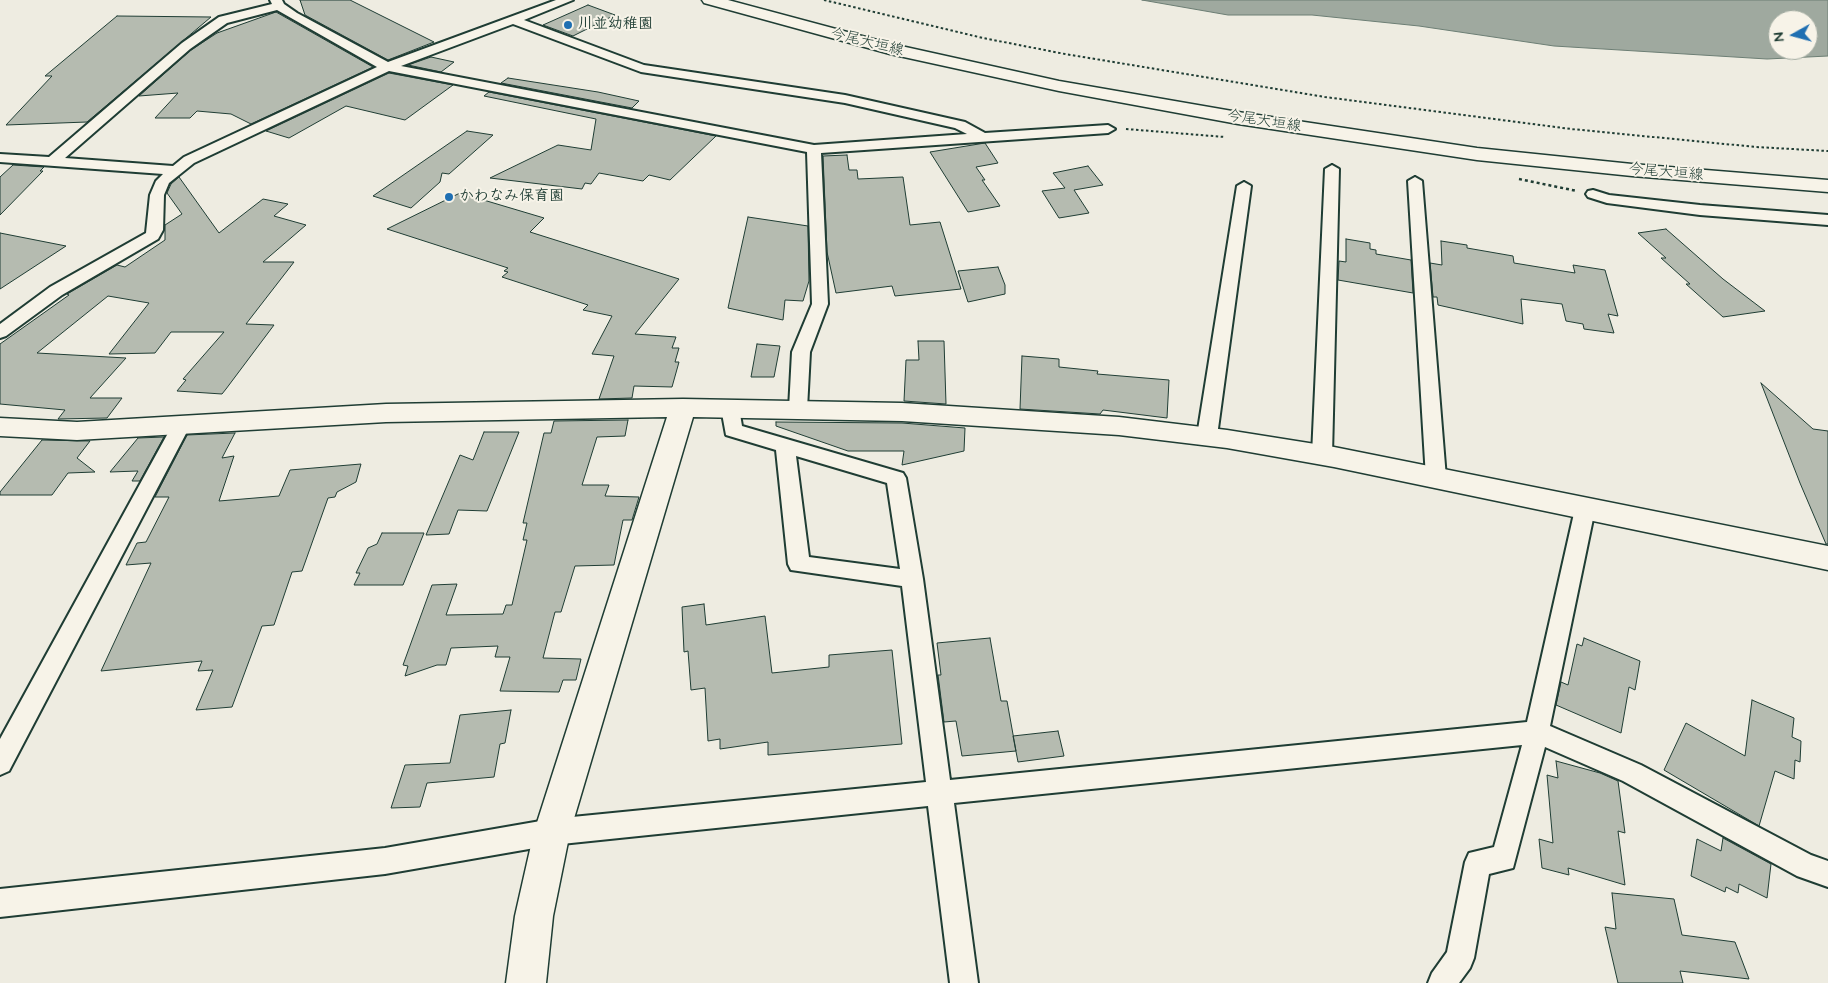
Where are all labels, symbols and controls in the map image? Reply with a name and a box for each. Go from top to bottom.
north arrow [1768,10,1818,60]
place label: 川並幼稚園 [578,16,653,34]
marker: 川並幼稚園 [562,19,574,31]
street label: 今尾大垣線 [828,25,906,61]
text: N [1769,31,1790,42]
street label: 今尾大垣線 [1226,107,1302,137]
street label: 今尾大垣線 [1628,161,1704,185]
place label: かわなみ保育園 [459,188,564,206]
marker: かわなみ保育園 [443,191,455,203]

